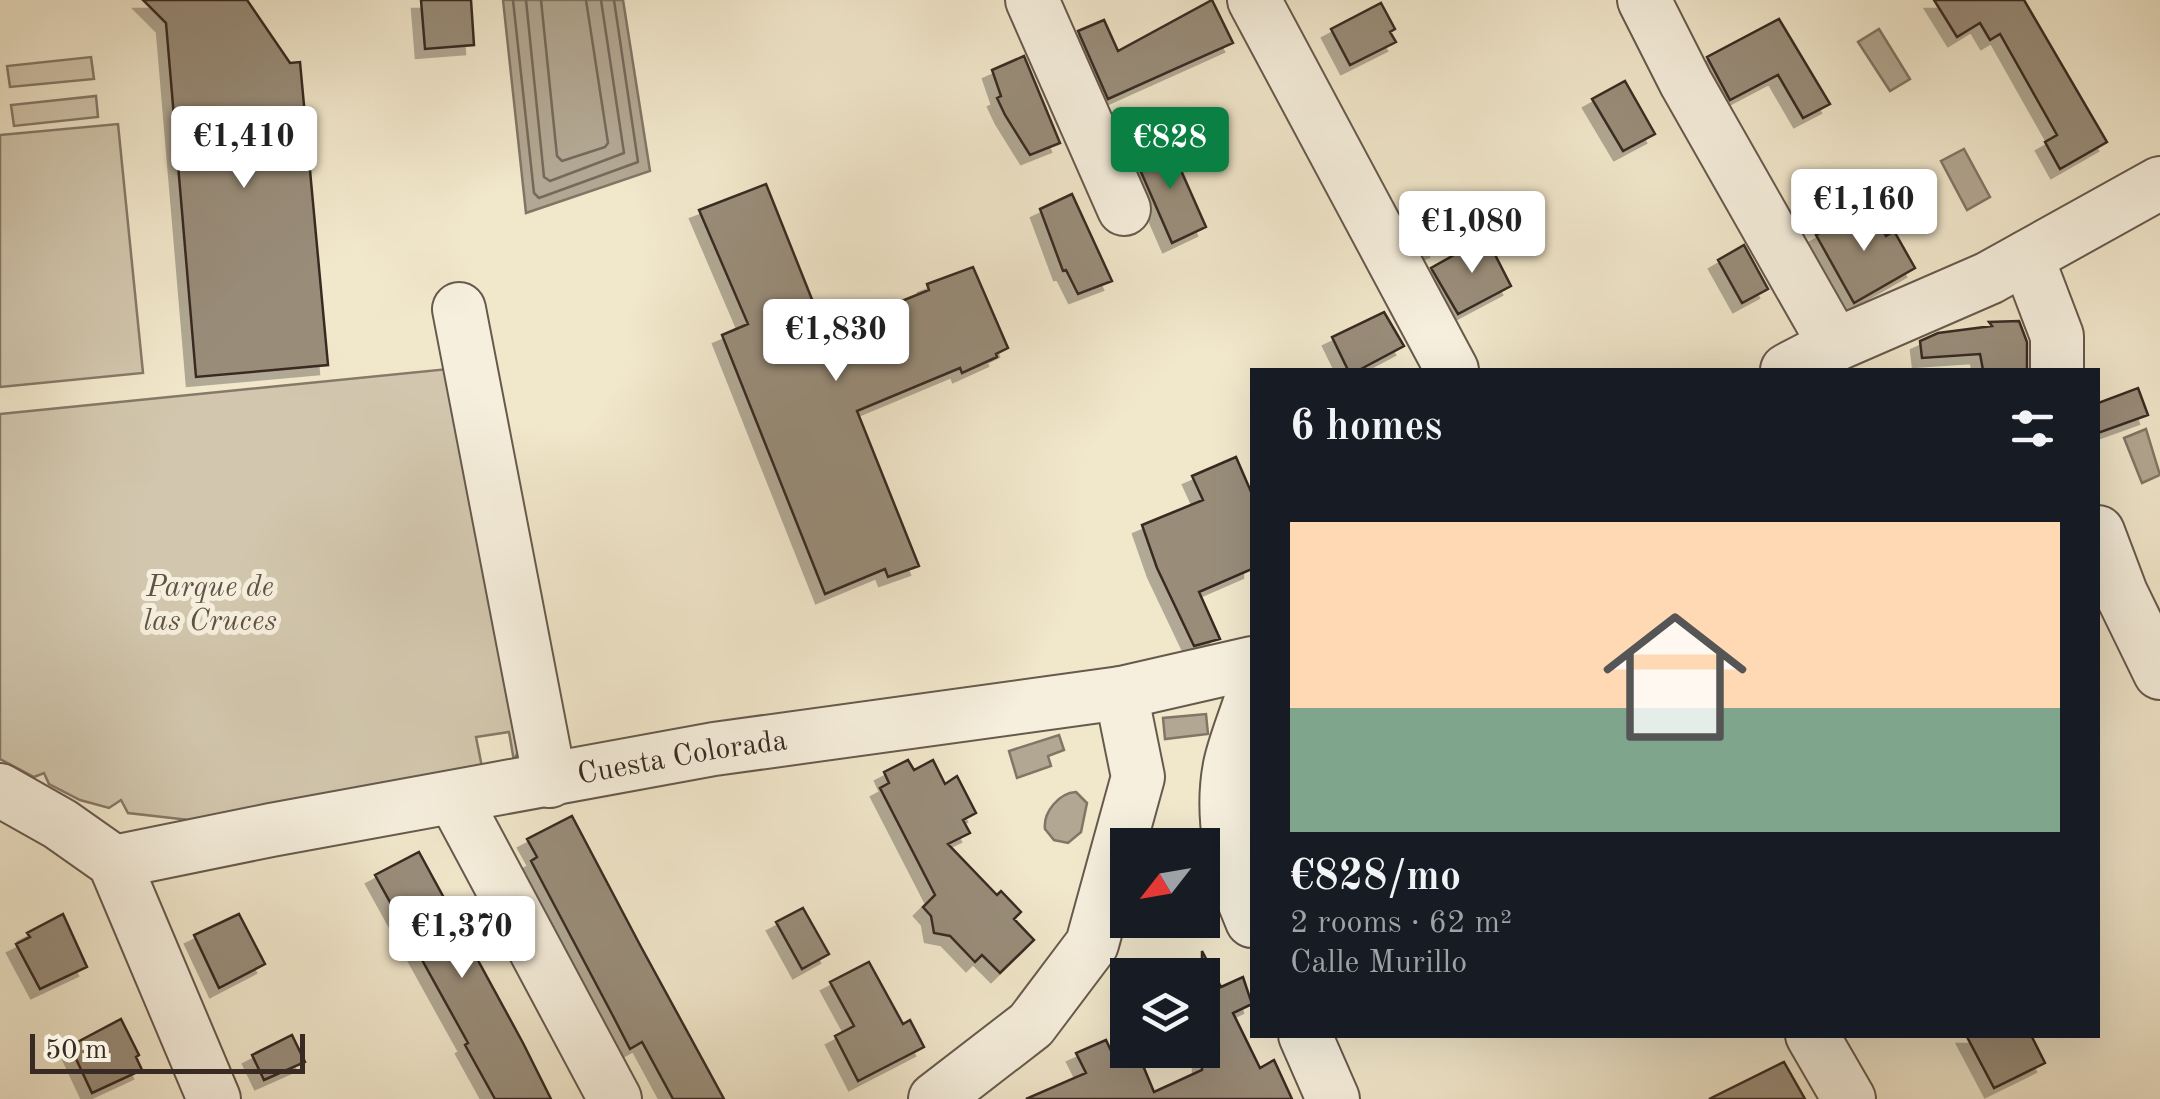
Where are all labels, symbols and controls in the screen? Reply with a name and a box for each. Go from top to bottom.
pin: €1,410 [163,106,325,191]
pin: €828 [1111,107,1229,192]
text: €1,410 [193,122,295,154]
text: €828 [1133,123,1207,155]
pin: €1,160 [1783,169,1945,254]
text: €1,160 [1813,185,1915,217]
pin: €1,080 [1391,191,1553,276]
text: €1,080 [1421,207,1523,239]
pin: €1,830 [755,299,917,384]
text: €1,830 [785,315,887,347]
icon: filters [2005,401,2060,456]
text: 6 homes [1290,407,1442,449]
park label: Parque de las Cruces [143,573,277,637]
icon: home [1585,587,1765,767]
street label: Cuesta Colorada [575,726,789,791]
north arrow [1110,828,1220,938]
map controls [1110,828,1220,1068]
text: €828/mo [1290,857,1461,899]
pin: €1,370 [381,896,543,981]
text: 2 rooms · 62 m² [1290,908,1512,940]
text: €1,370 [411,912,513,944]
text: Calle Murillo [1290,948,1467,980]
button: layers [1110,958,1220,1068]
scale bar [30,1029,305,1074]
text: 50 m [45,1037,108,1065]

